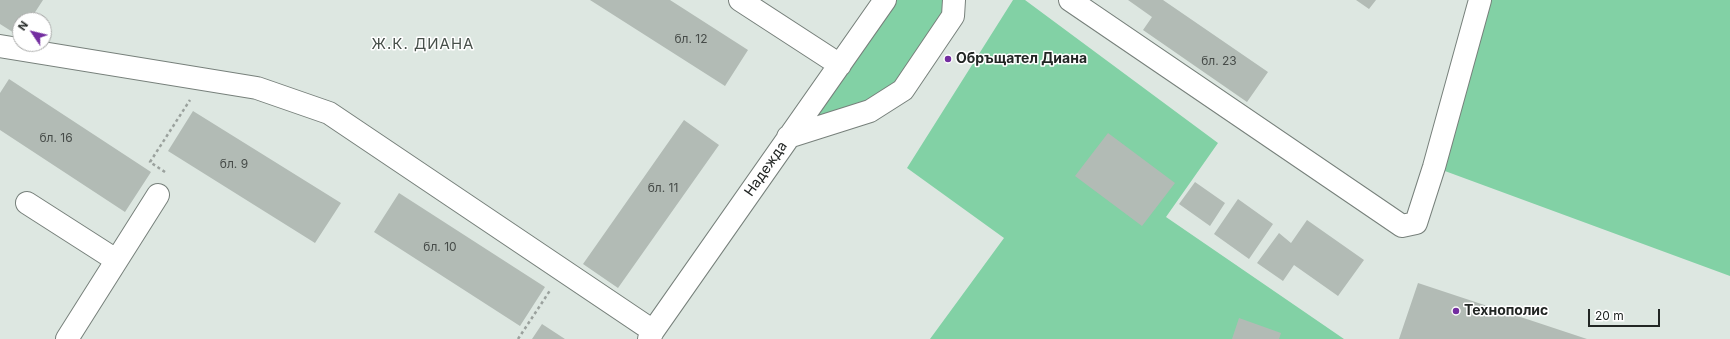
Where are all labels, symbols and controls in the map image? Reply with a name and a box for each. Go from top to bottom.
north arrow [12,12,52,52]
text: N [15,18,31,33]
house number: бл. 12 [674,32,708,46]
district label: Ж.К. ДИАНА [372,35,474,53]
place label: Обръщател Диана [956,51,1087,67]
marker: Обръщател Диана [943,54,953,64]
house number: бл. 23 [1201,54,1237,68]
house number: бл. 16 [39,131,73,145]
street label: Надежда [741,138,791,200]
house number: бл. 9 [220,157,248,171]
house number: бл. 11 [648,181,678,195]
house number: бл. 10 [423,240,457,254]
scale bar [1590,301,1662,327]
place label: Технополис [1464,303,1548,319]
marker: Технополис [1451,306,1461,316]
text: 20 m [1595,308,1624,323]

